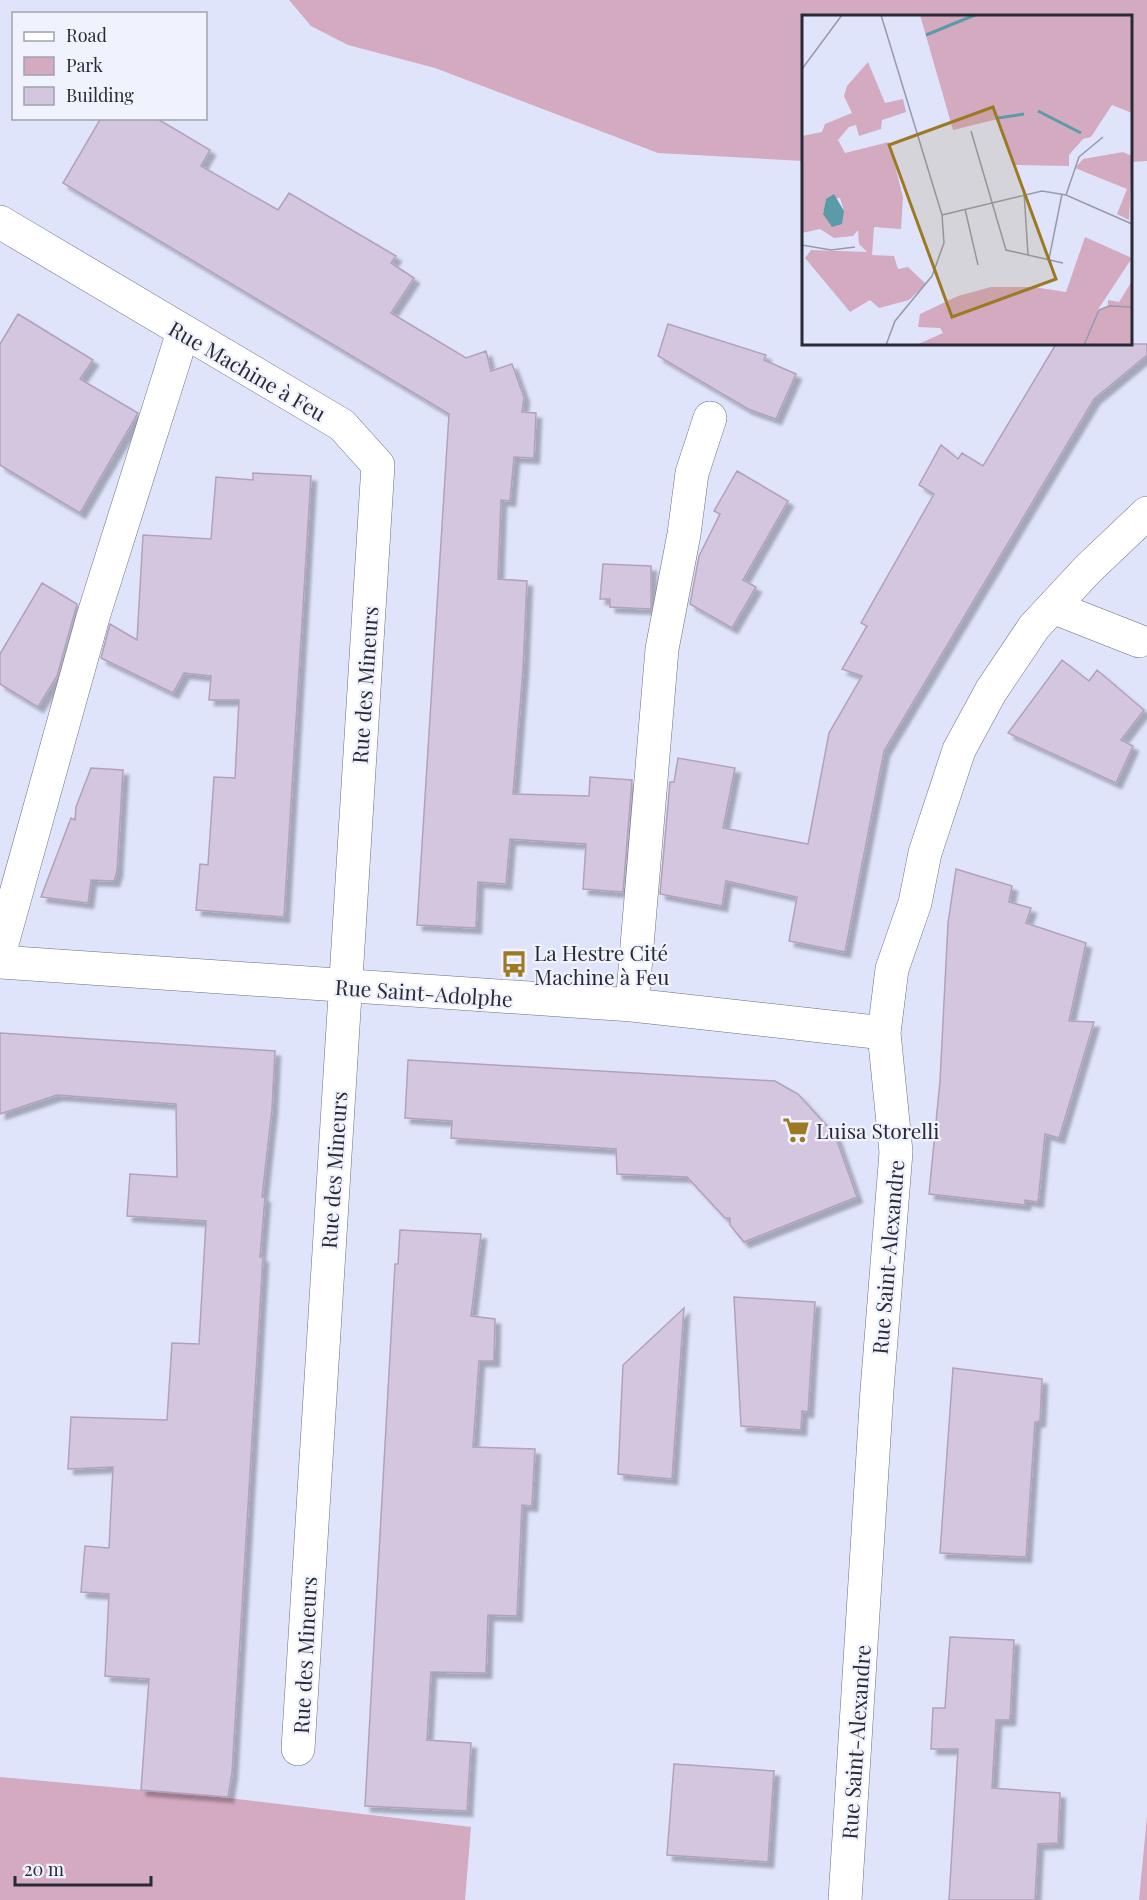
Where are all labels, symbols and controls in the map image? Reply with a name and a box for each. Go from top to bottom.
legend [12,12,207,120]
inset map [802,15,1132,345]
text: Road [66,23,107,47]
text: Park [66,53,103,77]
text: Building [66,83,134,107]
street label: Rue Machine à Feu [164,314,332,426]
street label: Rue des Mineurs [345,605,383,765]
place label: La Hestre Cité Machine à Feu [534,938,669,990]
bus stop icon: La Hestre Cité Machine à Feu [499,949,529,979]
street label: Rue Saint-Adolphe [334,972,514,1012]
street label: Rue des Mineurs [314,1090,352,1250]
supermarket icon: Luisa Storelli [781,1115,811,1145]
place label: Luisa Storelli [816,1116,940,1144]
street label: Rue Saint-Alexandre [865,1159,909,1355]
street label: Rue des Mineurs [286,1576,322,1734]
street label: Rue Saint-Alexandre [834,1644,876,1840]
scale bar [15,1849,152,1887]
text: 20 m [24,1857,64,1881]

